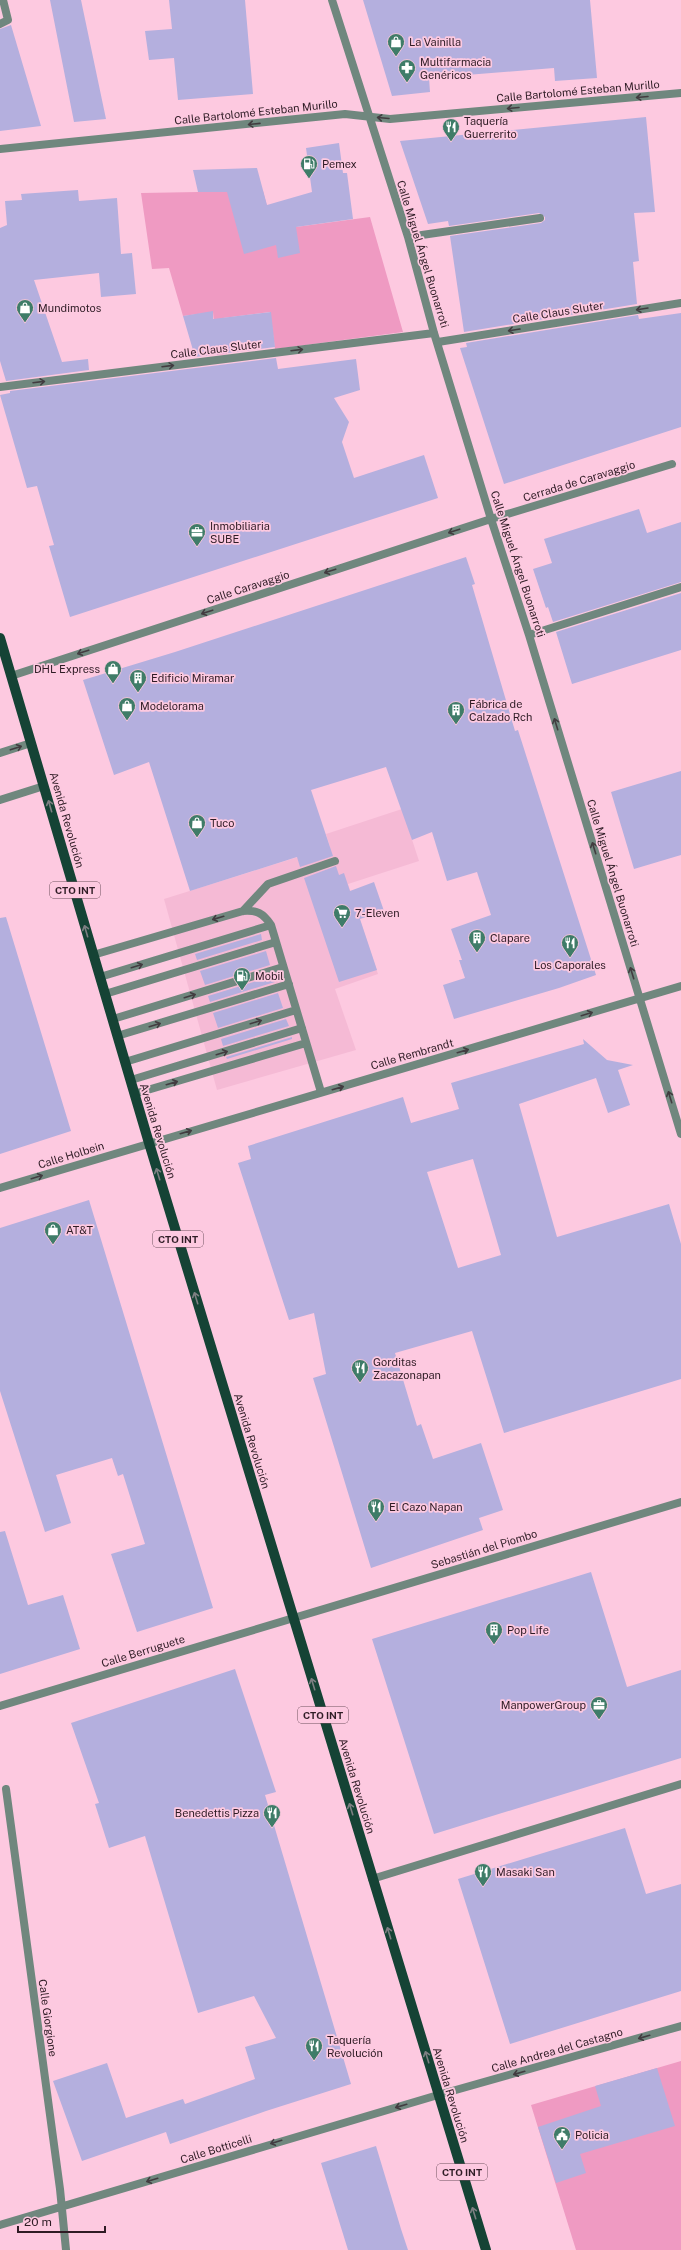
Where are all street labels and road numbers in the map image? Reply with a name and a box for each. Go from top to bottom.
street label: Calle Bartolomé Esteban Murillo [496,78,660,104]
street label: Calle Bartolomé Esteban Murillo [174,97,338,127]
street label: Calle Miguel Ángel Buonarroti [395,179,452,329]
street label: Calle Claus Sluter [512,299,604,325]
street label: Calle Claus Sluter [170,337,262,361]
street label: Cerrada de Caravaggio [522,458,636,504]
street label: Calle Miguel Ángel Buonarroti [489,489,548,639]
street label: Calle Caravaggio [205,568,291,606]
street label: Avenida Revolución [48,771,86,869]
street label: Calle Miguel Ángel Buonarroti [585,798,642,948]
road number: CTO INT [50,882,100,898]
street label: Calle Rembrandt [369,1036,455,1072]
street label: Avenida Revolución [138,1082,178,1180]
street label: Calle Holbein [37,1139,105,1171]
road number: CTO INT [153,1231,203,1247]
street label: Avenida Revolución [232,1392,272,1490]
street label: Sebastián del Piombo [429,1527,539,1571]
street label: Calle Berruguete [100,1633,186,1669]
road number: CTO INT [298,1707,348,1723]
street label: Avenida Revolución [337,1737,377,1835]
street label: Calle Giorgione [37,1978,59,2058]
street label: Calle Andrea del Castagno [490,2025,624,2075]
street label: Avenida Revolución [431,2046,471,2144]
street label: Calle Botticelli [179,2132,253,2166]
road number: CTO INT [437,2164,487,2180]

